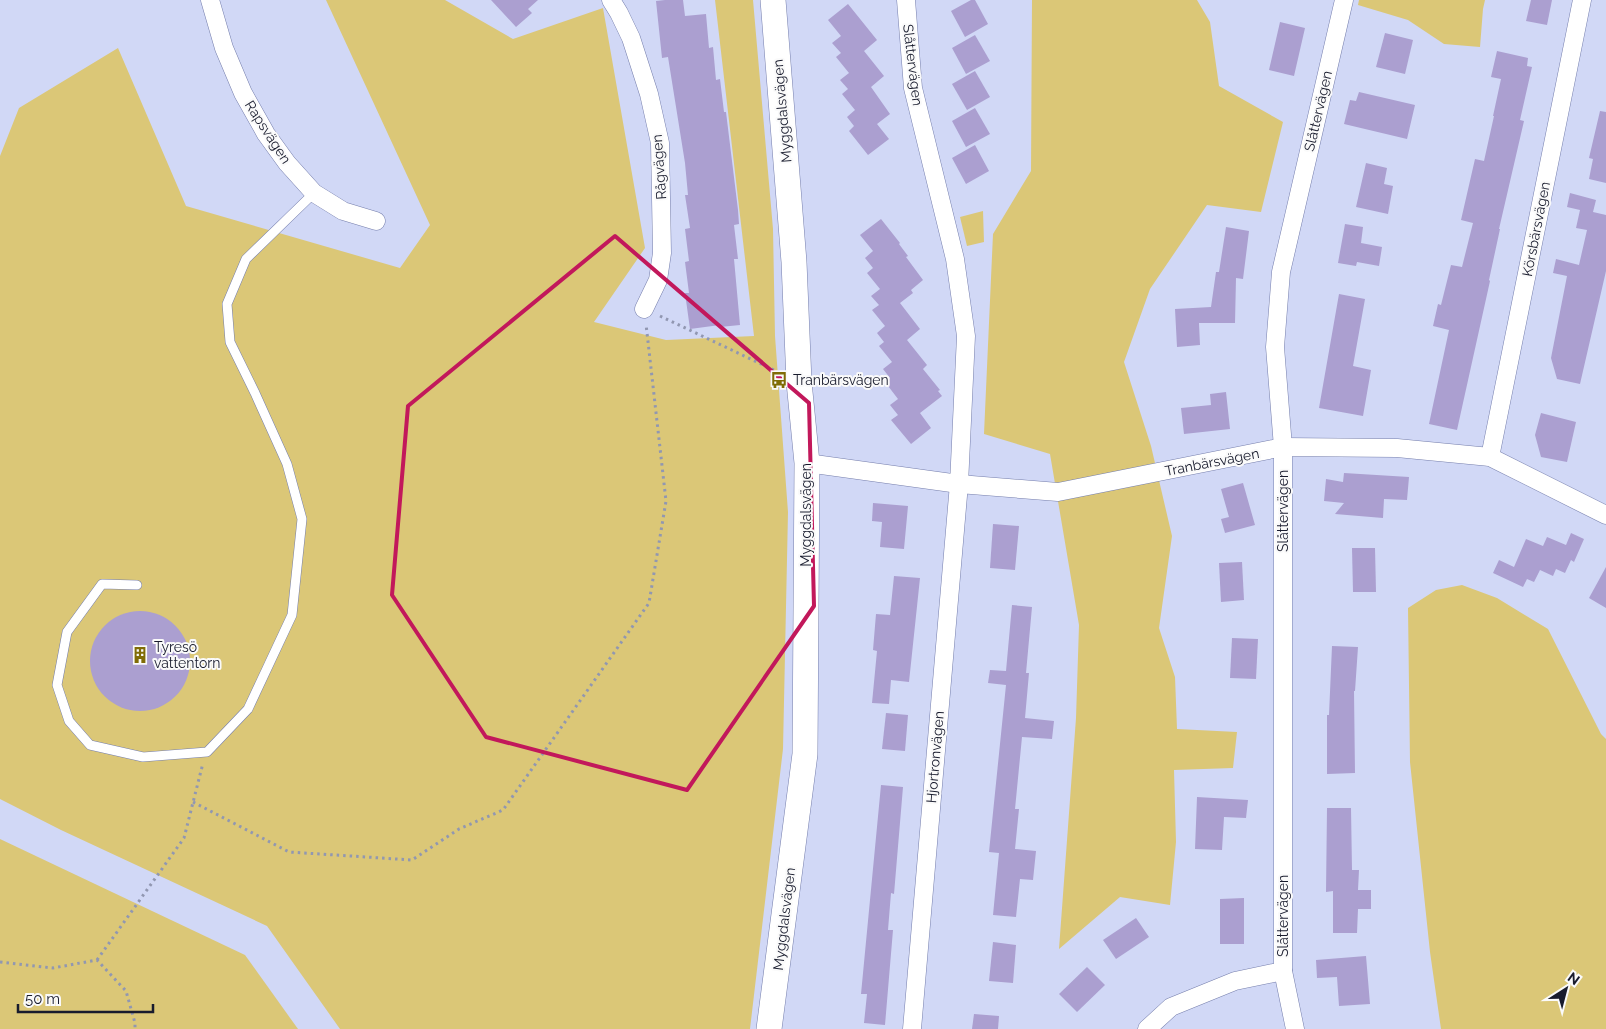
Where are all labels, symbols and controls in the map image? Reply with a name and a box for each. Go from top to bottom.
street label: Slåttervägen [900,23,926,107]
street label: Myggdalsvägen [770,59,794,163]
street label: Slåttervägen [1301,69,1335,153]
street label: Rapsvägen [242,98,294,166]
street label: Rågvägen [649,134,669,200]
street label: Körsbärsvägen [1519,180,1553,278]
bus stop icon: Tranbärsvägen [769,370,789,390]
place label: Tranbärsvägen [793,372,889,388]
street label: Tranbärsvägen [1164,445,1260,479]
street label: Myggdalsvägen [798,463,814,567]
street label: Slåttervägen [1275,470,1291,552]
place label: Tyresö vattentorn [154,639,220,671]
building icon: Tyresö vattentorn [130,645,150,665]
street label: Hjortronvägen [923,710,947,804]
street label: Myggdalsvägen [770,867,798,971]
street label: Slåttervägen [1275,875,1291,957]
north arrow [1541,964,1591,1014]
text: N [1565,969,1583,988]
scale bar [18,982,152,1014]
text: 50 m [25,990,60,1008]

